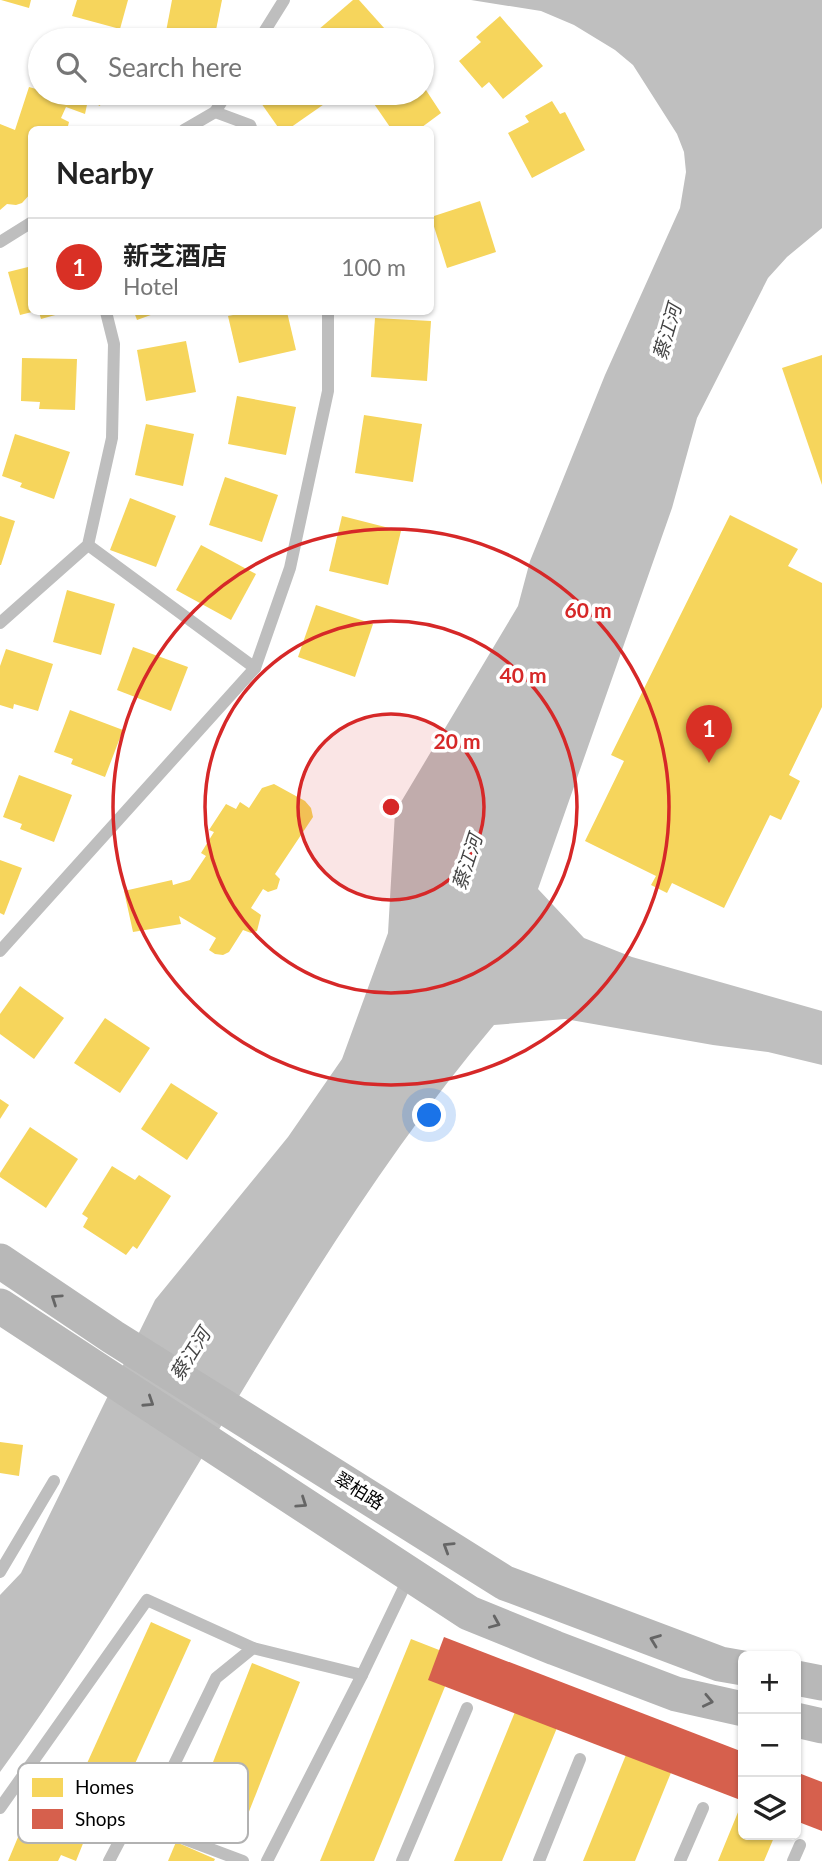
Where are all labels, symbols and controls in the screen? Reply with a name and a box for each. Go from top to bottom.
search box [28,28,434,105]
icon: search [52,48,90,86]
text: Search here [108,51,242,83]
text: Nearby [56,154,154,190]
text: 新芝酒店 [123,239,227,271]
text: 1 [72,253,86,281]
text: 100 m [341,253,406,281]
text: Hotel [123,272,179,300]
water label: 蔡江河 [648,297,687,362]
text: 60 m [564,597,612,622]
text: 40 m [499,662,547,687]
pin: 1 [686,705,732,763]
text: 20 m [433,728,481,753]
centre of rings [379,795,403,819]
water label: 蔡江河 [447,827,488,893]
your location [412,1098,446,1132]
one-way arrow [51,1294,64,1307]
water label: 蔡江河 [165,1320,217,1384]
one-way arrow [142,1394,155,1407]
street label: 翠柏路 [331,1467,388,1514]
one-way arrow [295,1494,308,1507]
one-way arrow [443,1543,456,1556]
one-way arrow [487,1615,500,1629]
one-way arrow [650,1634,662,1648]
map controls [738,1651,801,1840]
button: + [738,1651,801,1714]
one-way arrow [702,1693,714,1707]
button: − [738,1714,801,1777]
legend [18,1763,248,1843]
text: Homes [75,1775,134,1798]
button: layers [738,1777,801,1840]
text: Shops [75,1807,125,1830]

